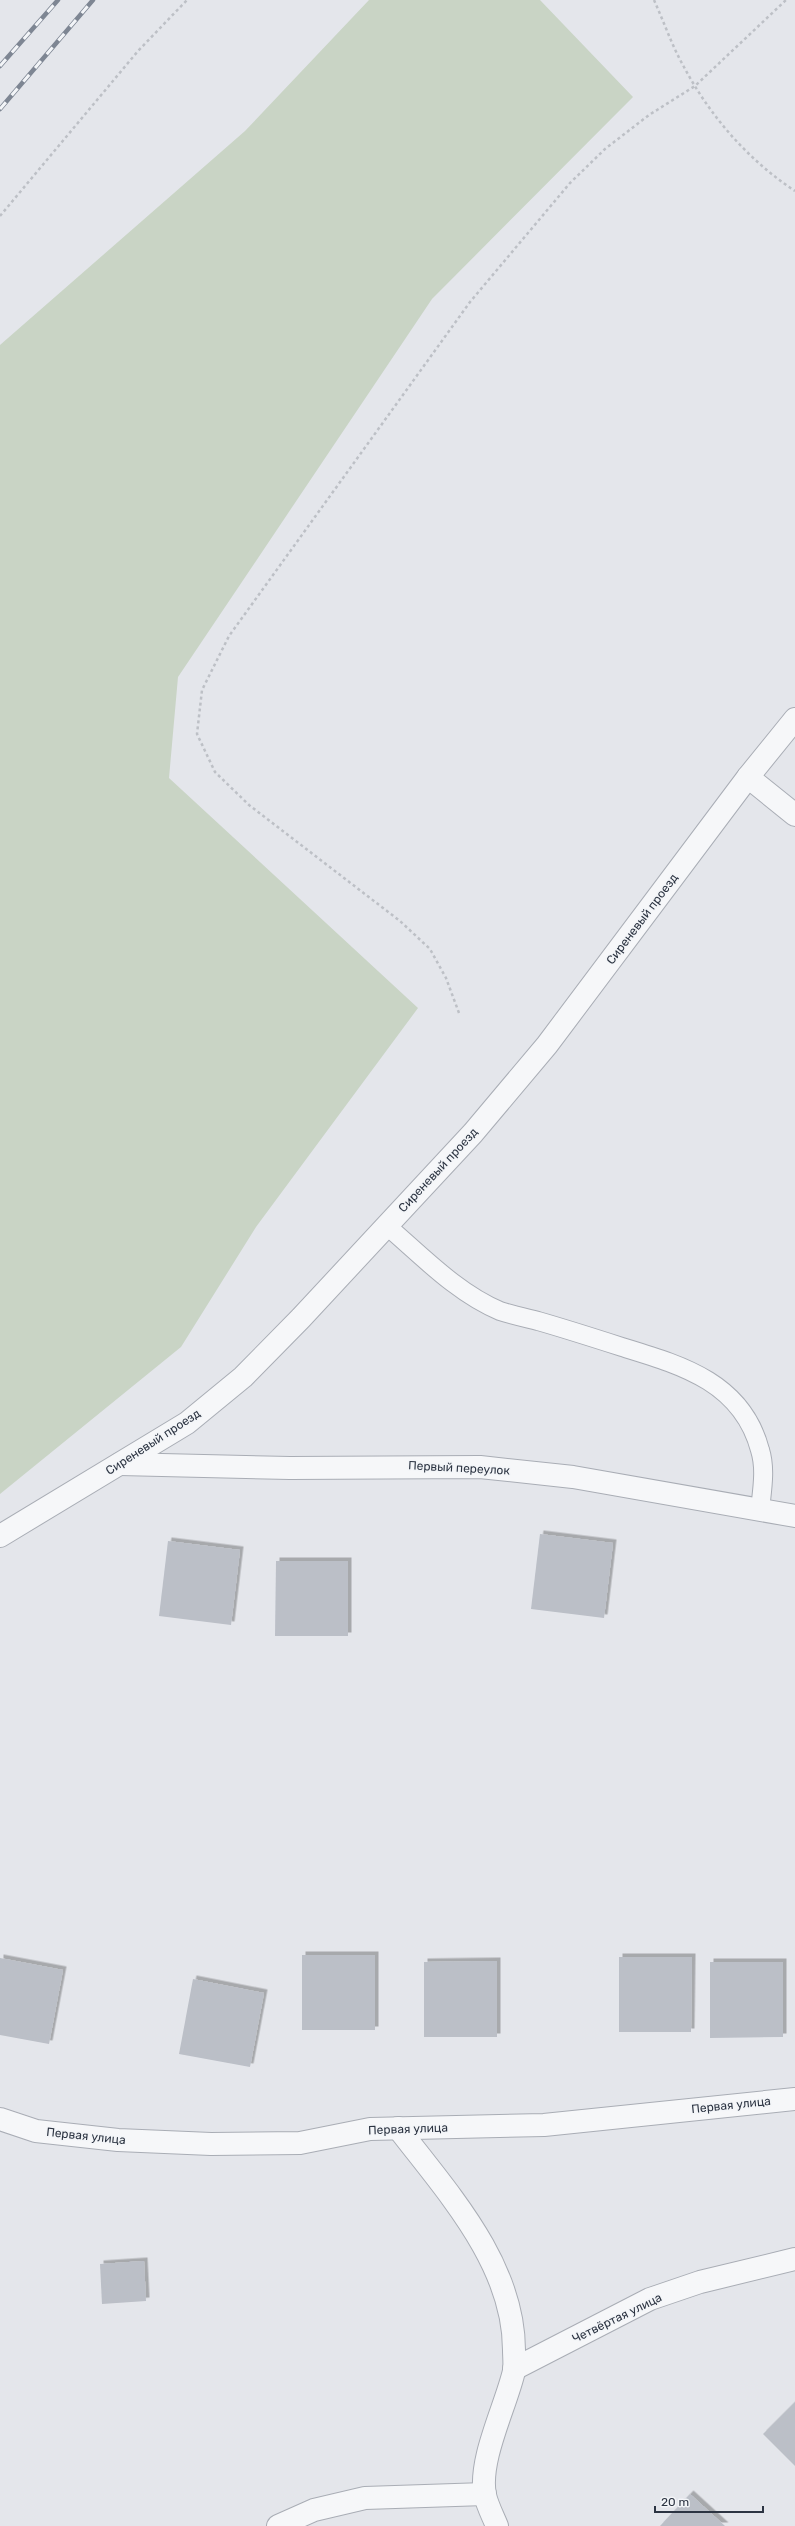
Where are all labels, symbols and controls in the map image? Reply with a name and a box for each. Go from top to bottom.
street label: Сиреневый проезд [603,871,681,967]
street label: Сиреневый проезд [395,1125,481,1215]
street label: Сиреневый проезд [103,1406,203,1478]
street label: Первый переулок [408,1458,511,1478]
street label: Первая улица [691,2094,771,2116]
street label: Первая улица [368,2121,448,2137]
street label: Первая улица [46,2125,126,2147]
street label: Четвёртая улица [570,2290,664,2346]
scale bar [655,2488,763,2514]
text: 20 m [661,2495,689,2509]

